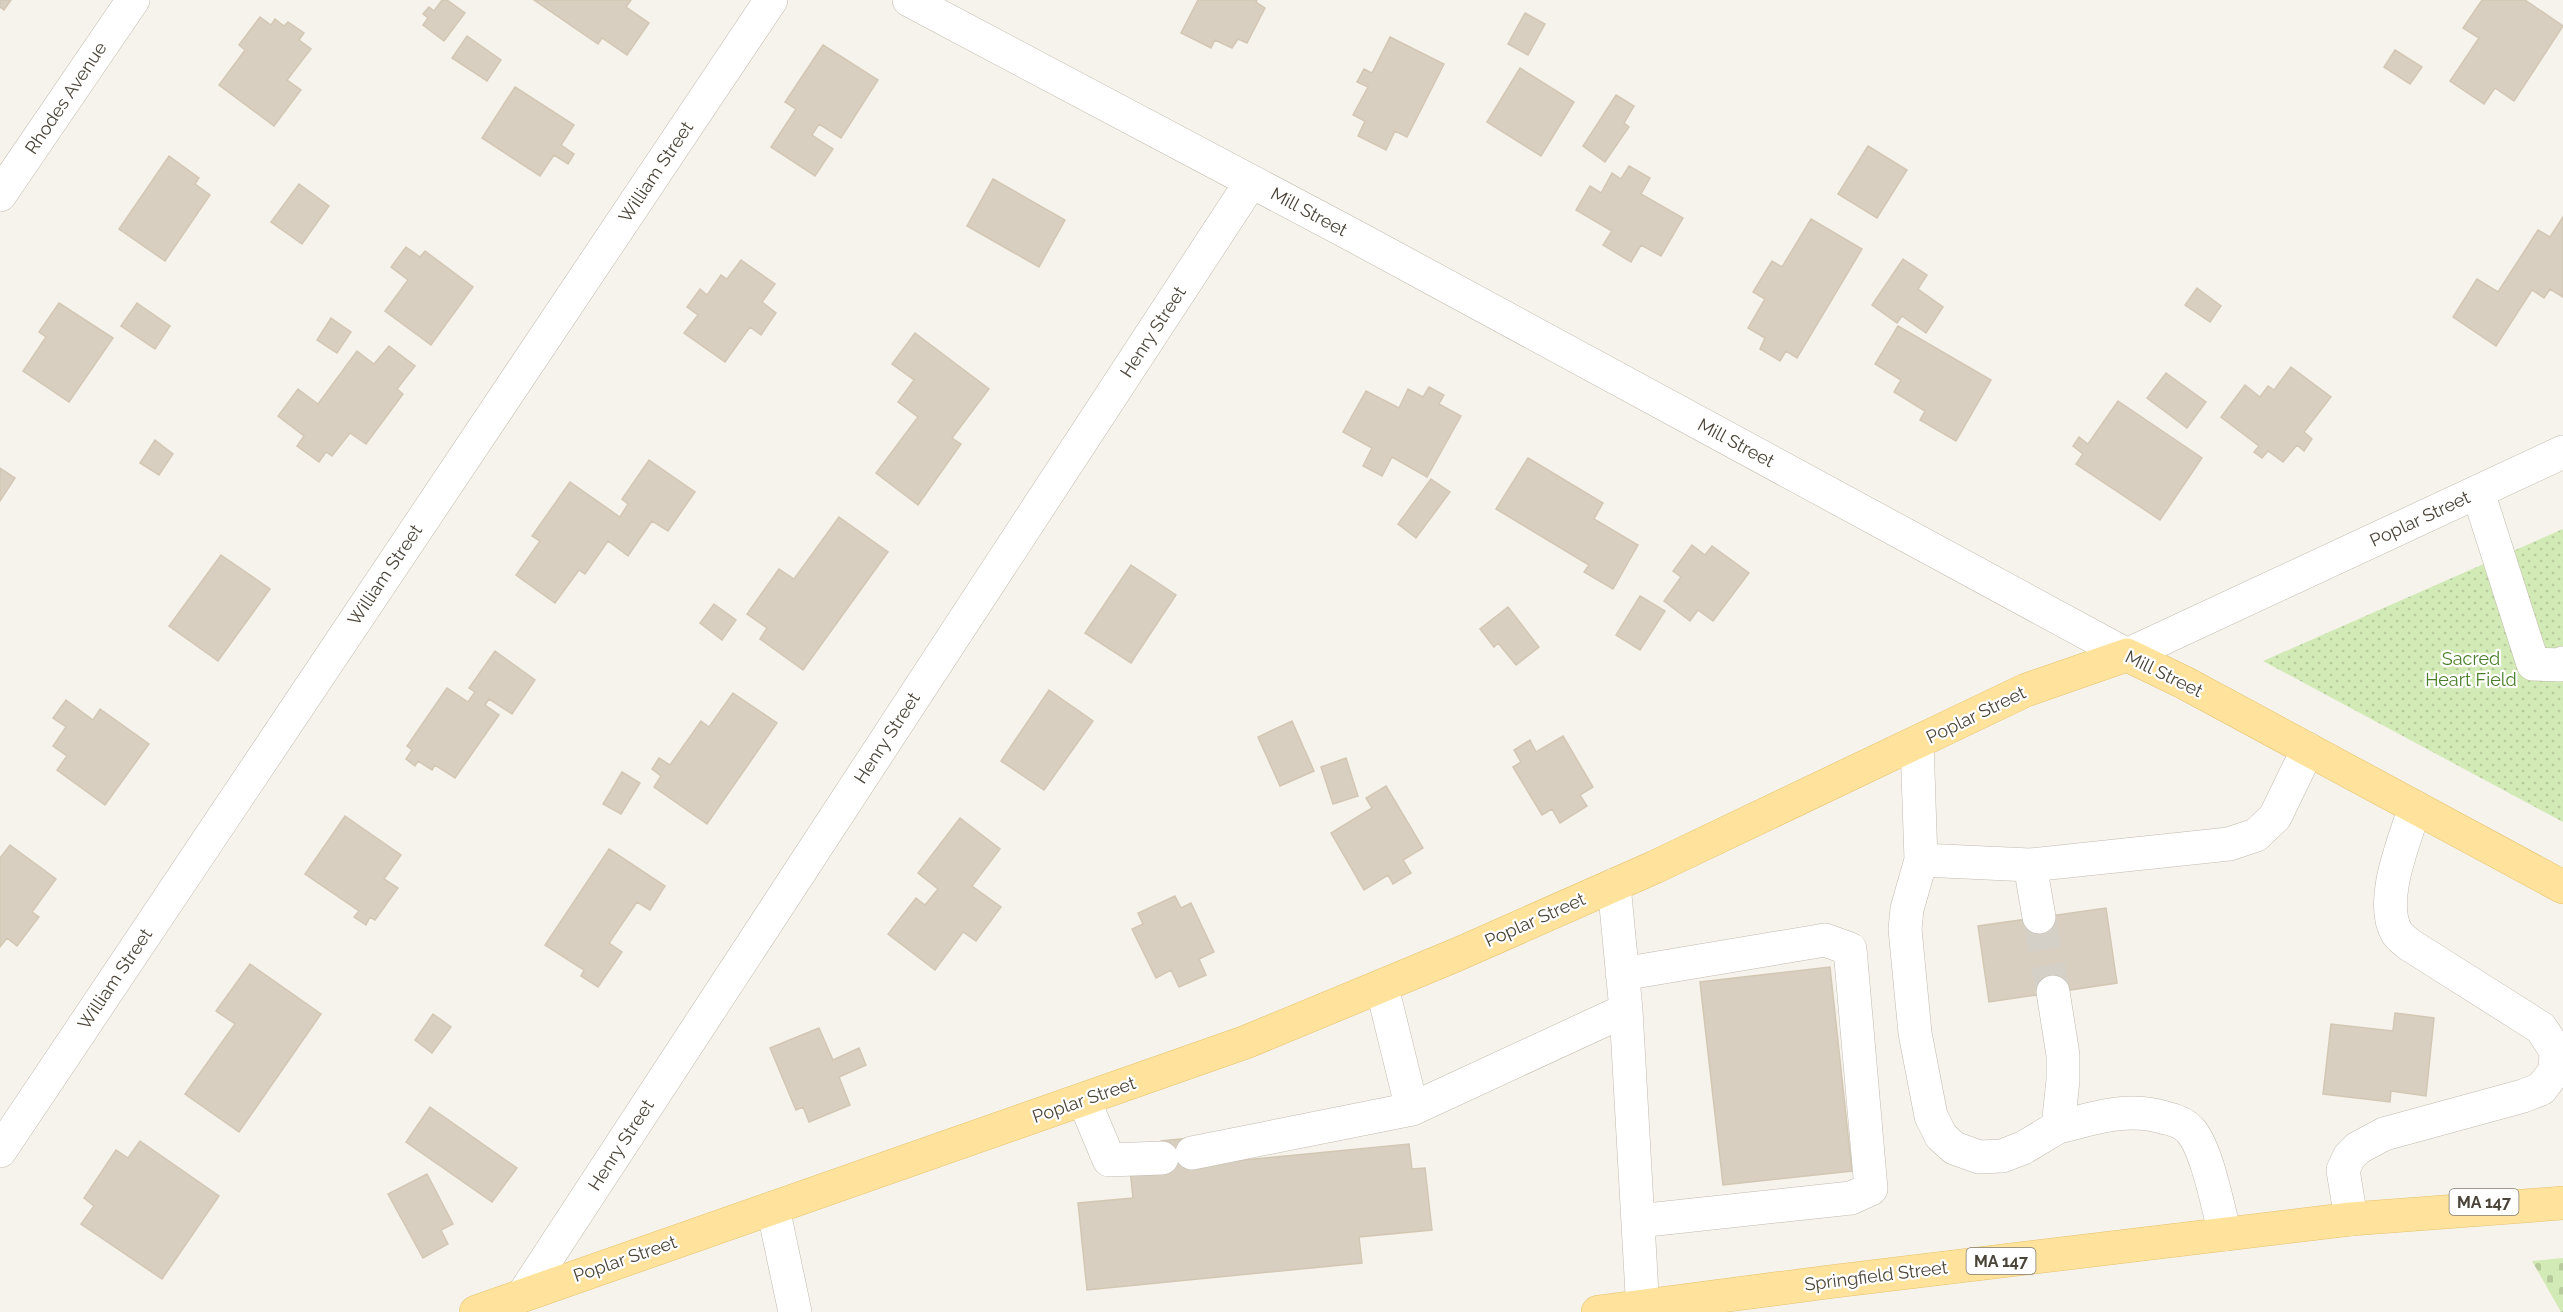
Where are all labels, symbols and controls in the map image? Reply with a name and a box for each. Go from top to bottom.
street label: Rhodes Avenue [20,37,111,158]
street label: William Street [614,117,697,226]
street label: Mill Street [1267,183,1351,240]
street label: Henry Street [1115,282,1190,381]
street label: Mill Street [1694,414,1778,471]
street label: Poplar Street [2366,486,2473,551]
street label: William Street [343,520,426,629]
street label: Mill Street [2122,646,2206,701]
park label: Sacred Heart Field [2425,648,2517,690]
street label: Poplar Street [1923,681,2029,748]
street label: Henry Street [849,688,924,787]
street label: Poplar Street [1481,888,1588,951]
street label: William Street [73,924,156,1033]
street label: Poplar Street [1029,1072,1138,1127]
street label: Henry Street [583,1095,658,1194]
road number: MA 147 [2450,1189,2518,1215]
street label: Poplar Street [570,1231,679,1286]
road number: MA 147 [1966,1248,2036,1274]
street label: Springfield Street [1803,1256,1949,1295]

